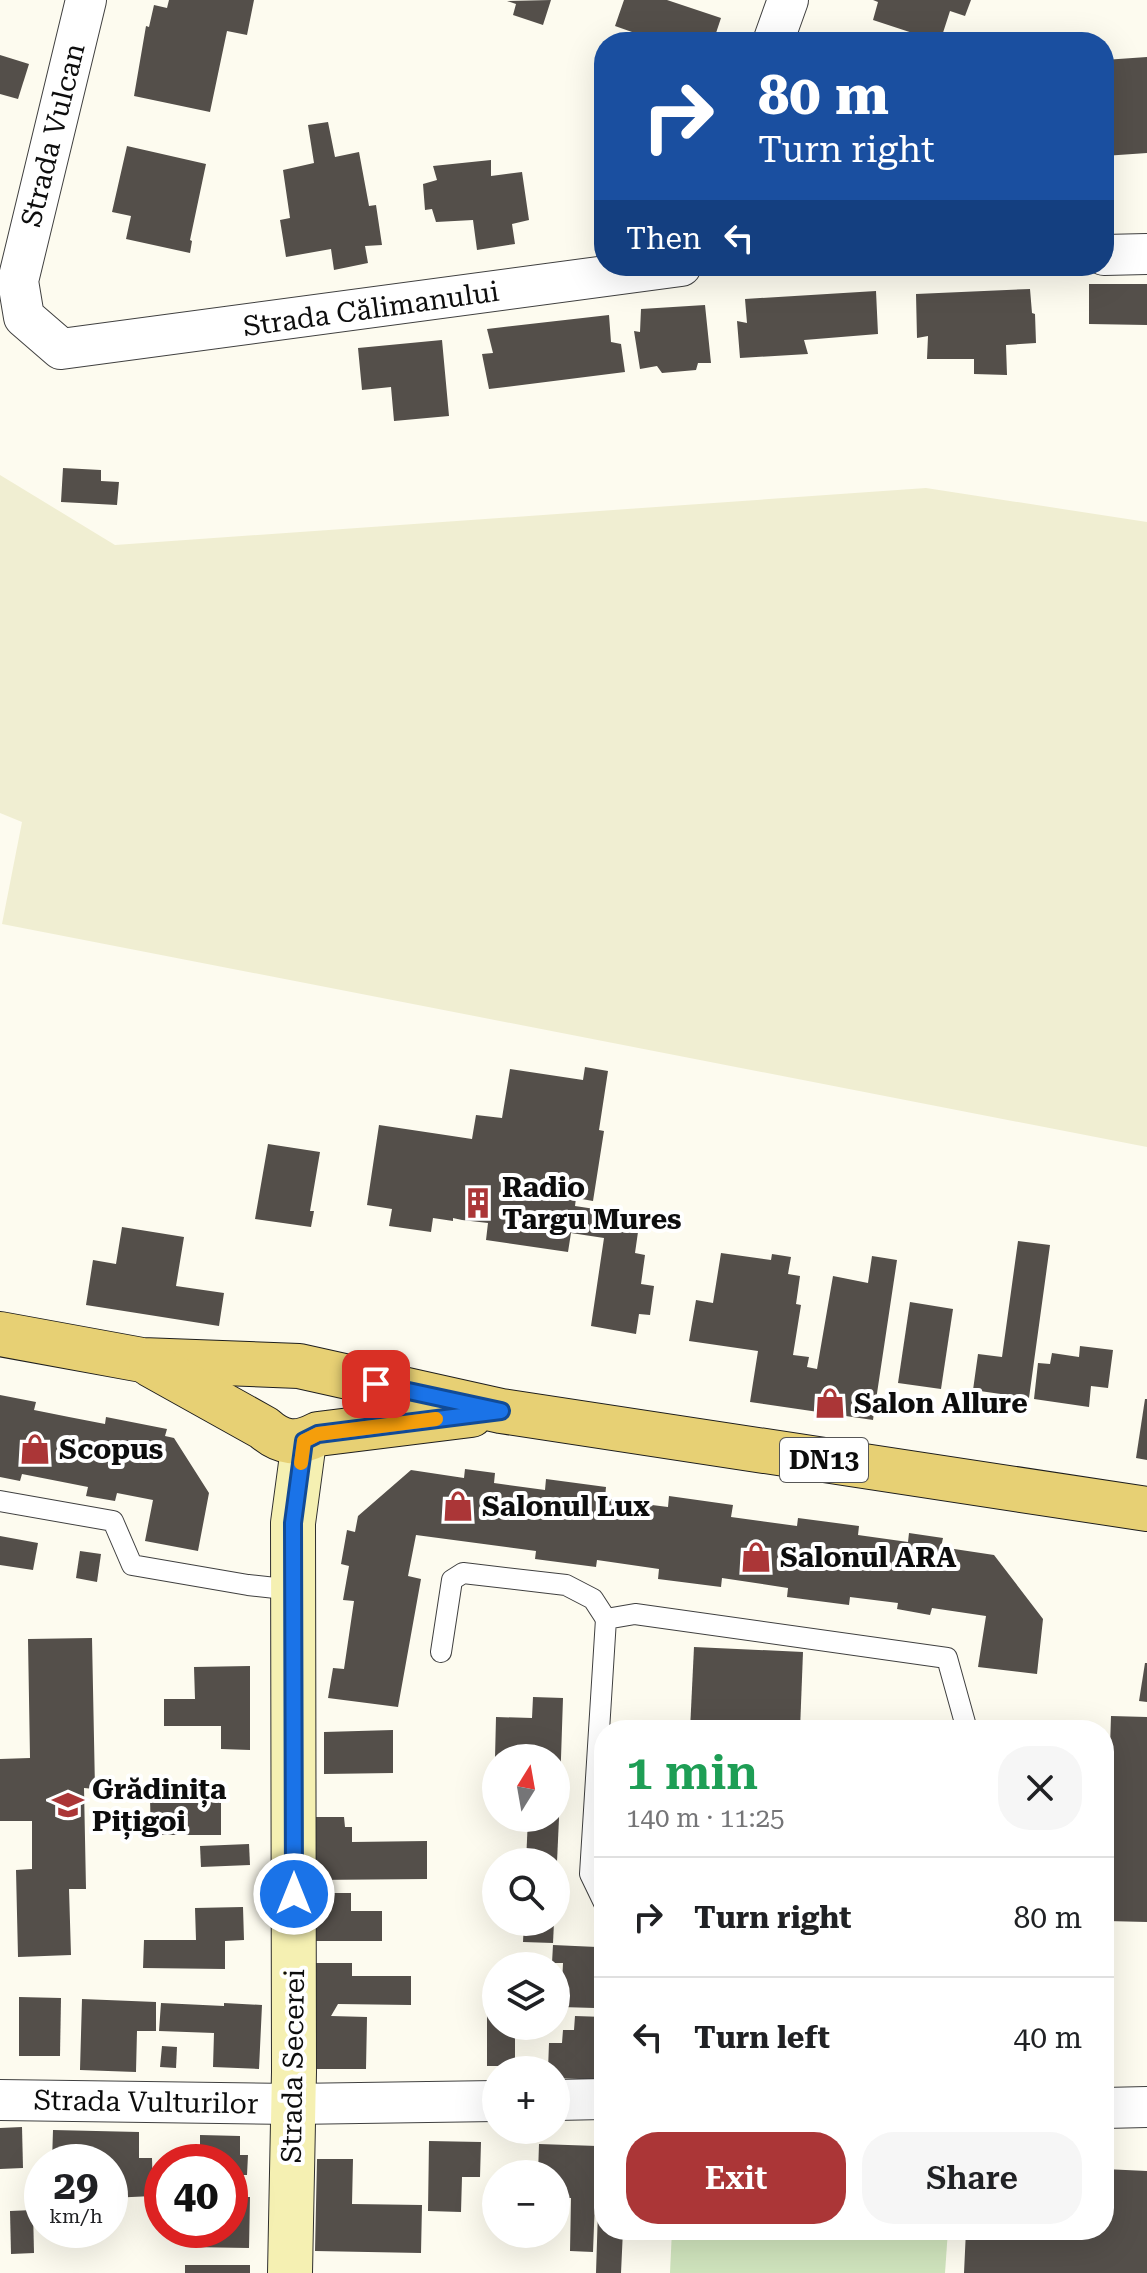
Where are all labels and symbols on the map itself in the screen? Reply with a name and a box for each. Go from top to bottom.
street label: Strada Vulcan [14,40,92,230]
street label: Strada Călimanului [241,275,501,343]
place label: Radio Targu Mures [502,1171,682,1236]
building icon: Radio Targu Mures [461,1186,495,1220]
pin [342,1350,410,1418]
shop icon: Salon Allure [813,1386,847,1420]
place label: Salon Allure [854,1387,1028,1420]
shop icon: Scopus [18,1432,52,1466]
place label: Scopus [59,1433,163,1466]
road number: DN13 [780,1438,868,1482]
shop icon: Salonul Lux [441,1489,475,1523]
place label: Salonul Lux [482,1490,650,1523]
shop icon: Salonul ARA [739,1540,773,1574]
place label: Salonul ARA [780,1541,956,1574]
north arrow [482,1744,570,1832]
place label: Grădinița Pițigoi [92,1773,227,1840]
school or university icon: Grădinița Pițigoi [51,1788,85,1822]
position arrow [252,1852,336,1936]
street label: Strada Secerei [275,1969,311,2163]
street label: Strada Vulturilor [33,2084,259,2120]
speed limit sign: 40 [144,2144,248,2248]

